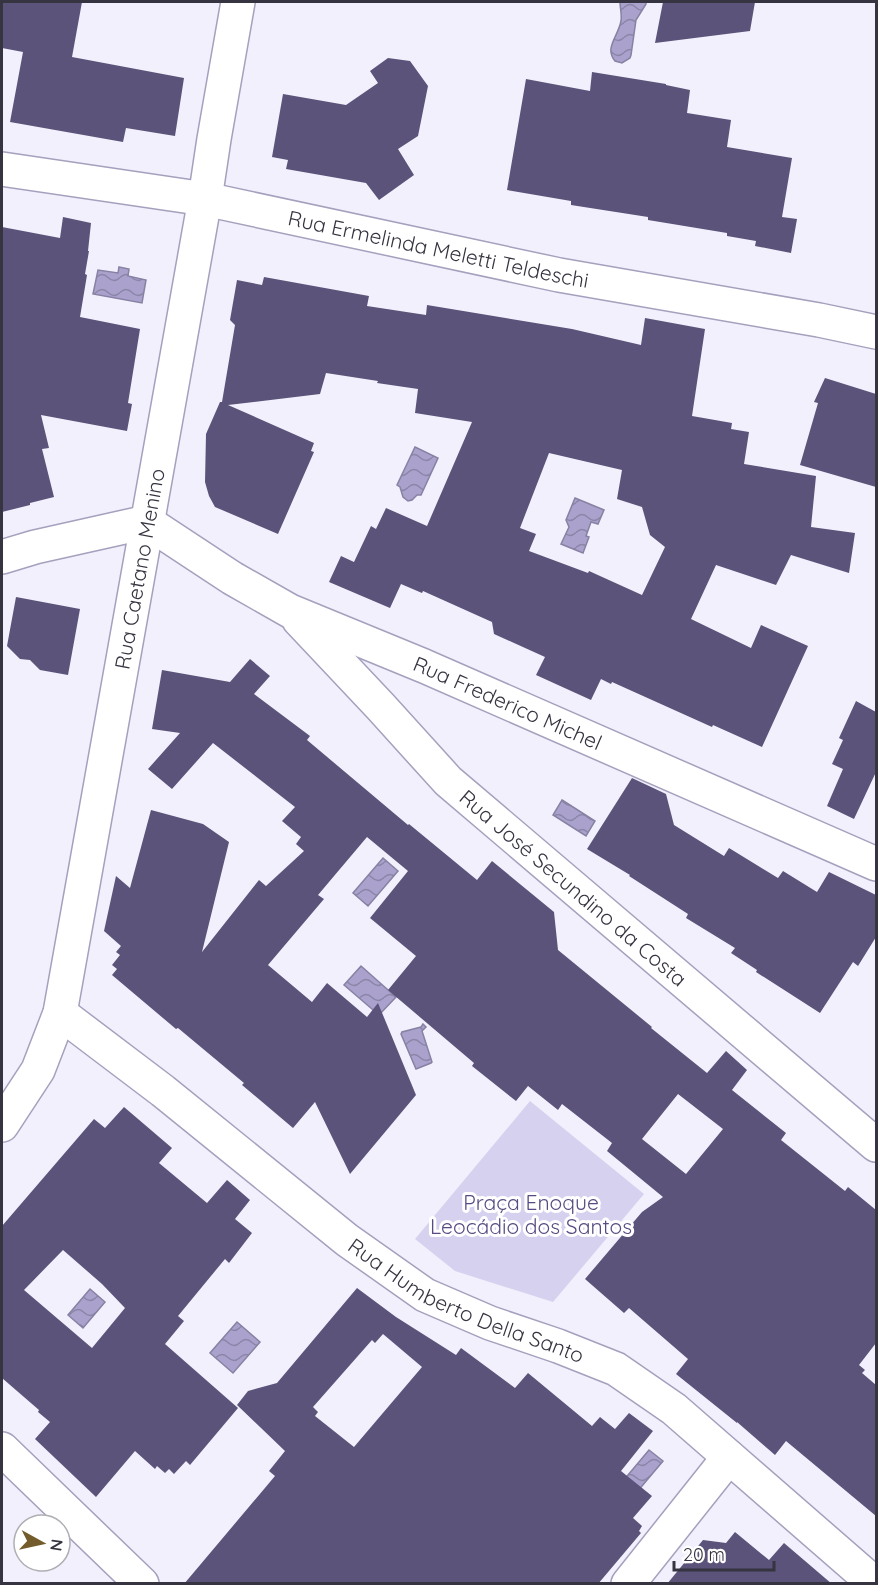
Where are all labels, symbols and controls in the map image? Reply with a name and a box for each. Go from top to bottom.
street label: Rua Ermelinda Meletti Teldeschi [286,204,591,293]
street label: Rua Caetano Menino [108,466,170,671]
street label: Rua Frederico Michel [410,650,606,755]
street label: Rua José Secundino da Costa [454,784,692,992]
park label: Praça Enoque Leocádio dos Santos [430,1189,632,1239]
street label: Rua Humberto Della Santo [343,1232,588,1368]
north arrow [12,1513,72,1573]
scale bar [674,1534,774,1572]
text: N [46,1538,68,1552]
text: 20 m [683,1543,725,1566]

